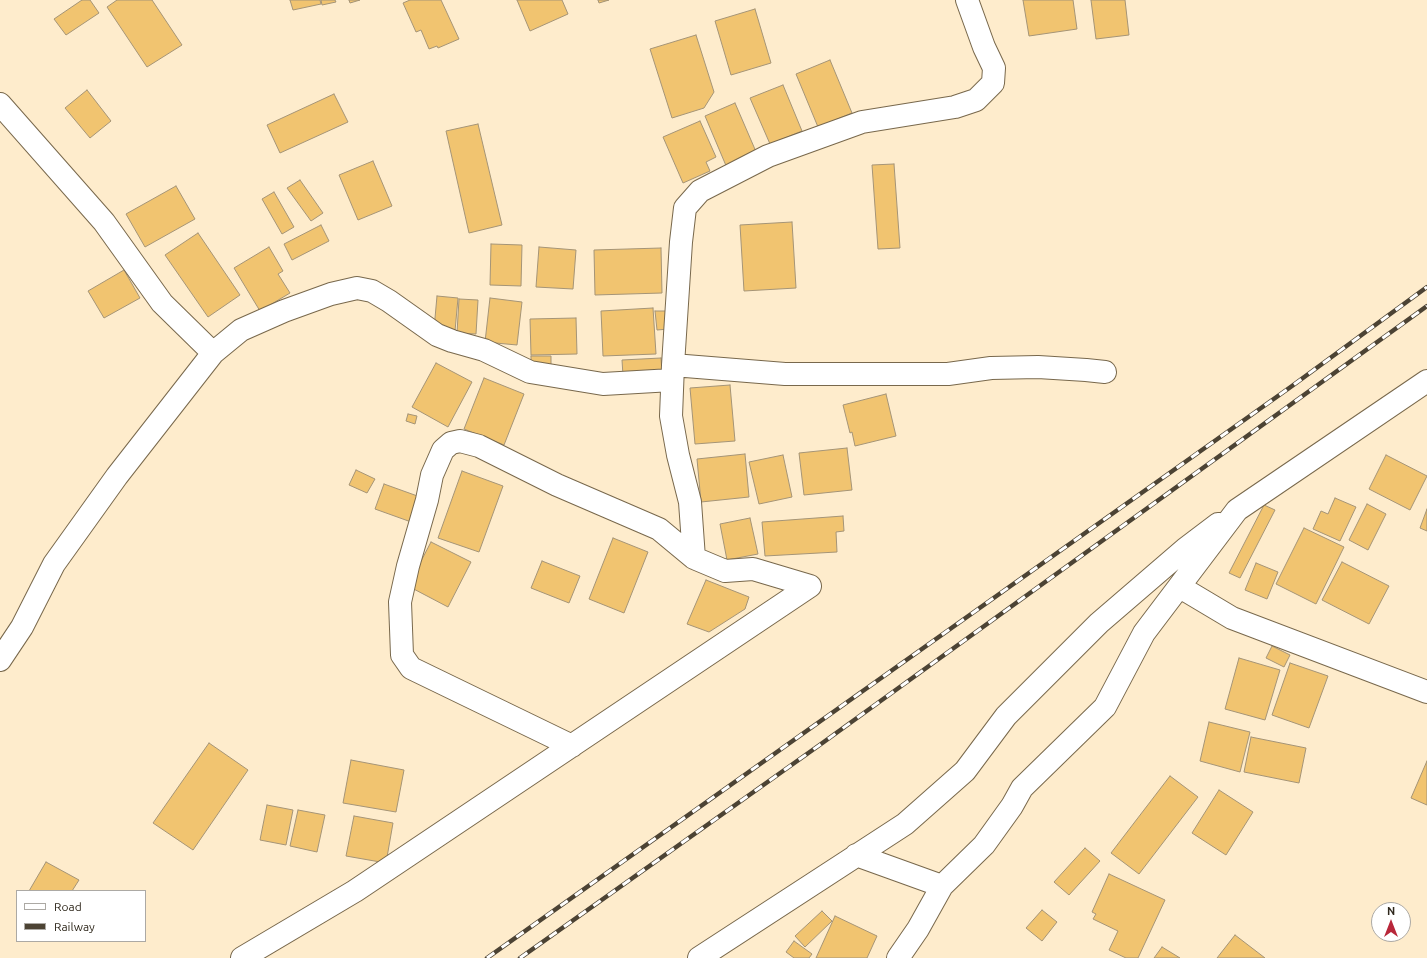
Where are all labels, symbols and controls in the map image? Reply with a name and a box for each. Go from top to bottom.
legend [16,890,146,942]
text: Road [54,900,82,913]
north arrow [1371,902,1411,942]
text: N [1387,905,1395,917]
text: Railway [54,920,95,933]

